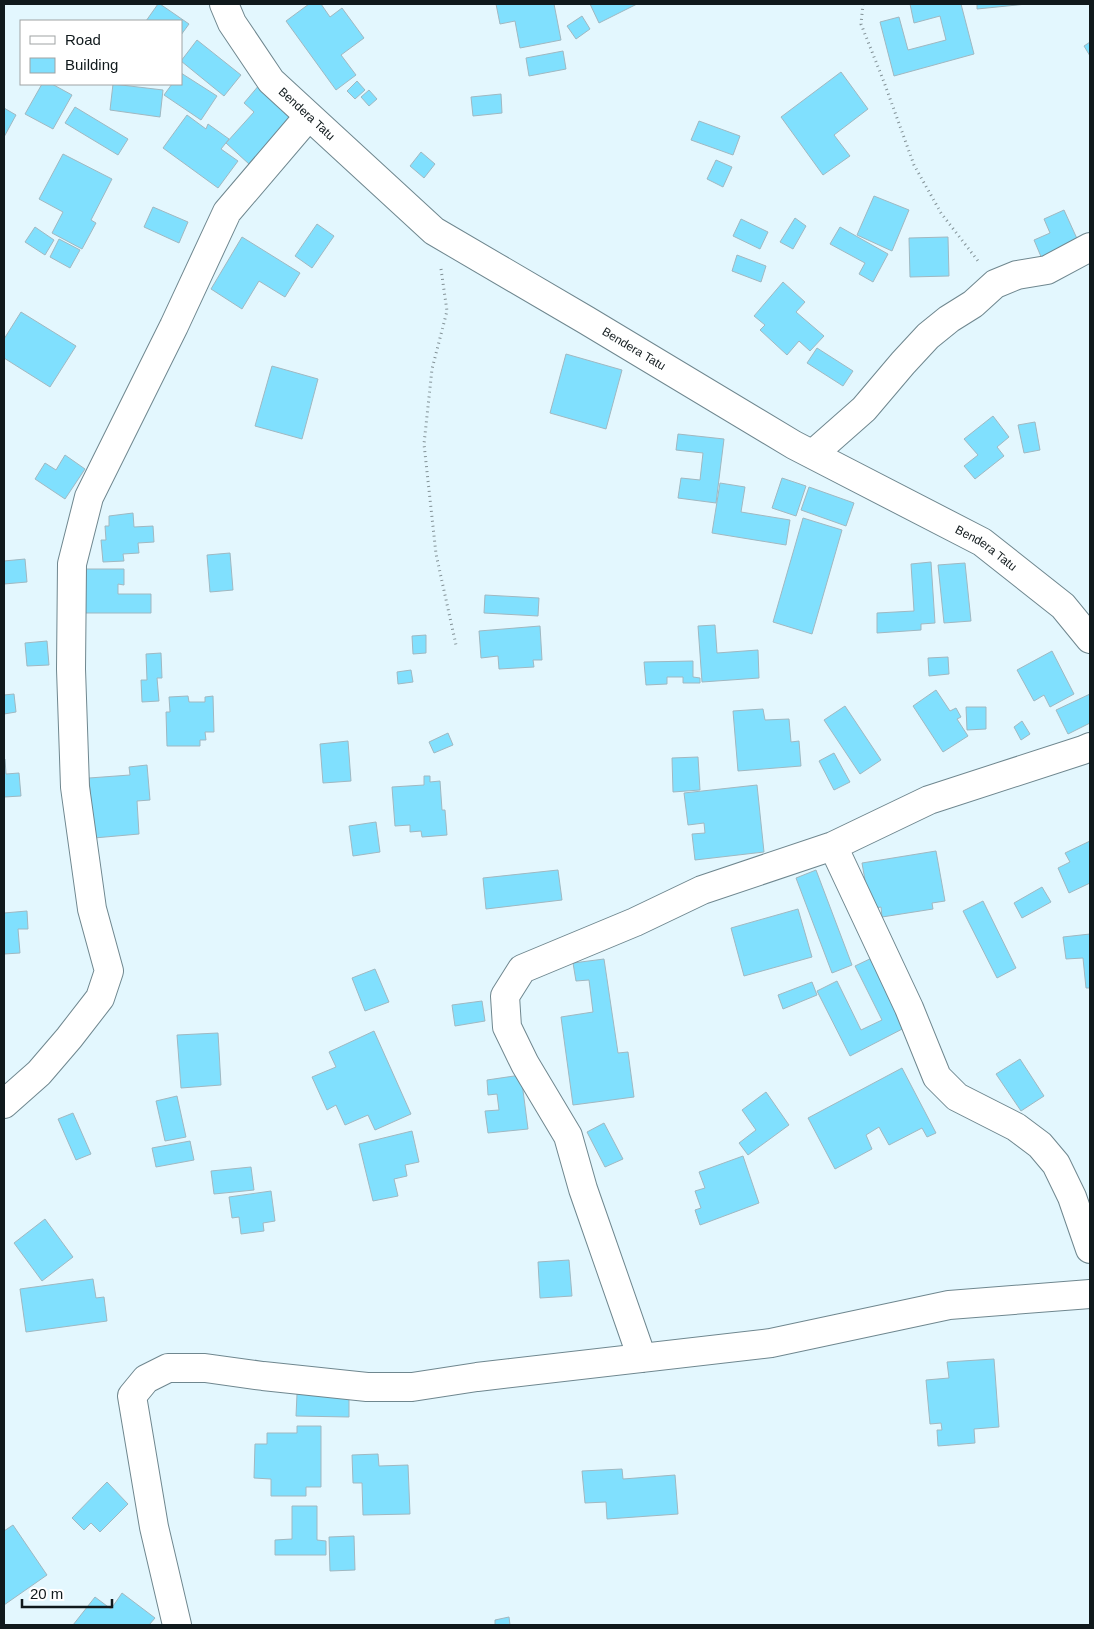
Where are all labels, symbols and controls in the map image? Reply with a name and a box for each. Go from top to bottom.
legend [20,20,182,85]
text: Road [65,31,101,48]
text: Building [65,56,118,73]
street label: Bendera Tatu [276,85,338,143]
street label: Bendera Tatu [600,324,668,373]
street label: Bendera Tatu [953,522,1020,574]
scale bar [22,1576,112,1608]
text: 20 m [30,1585,63,1602]

